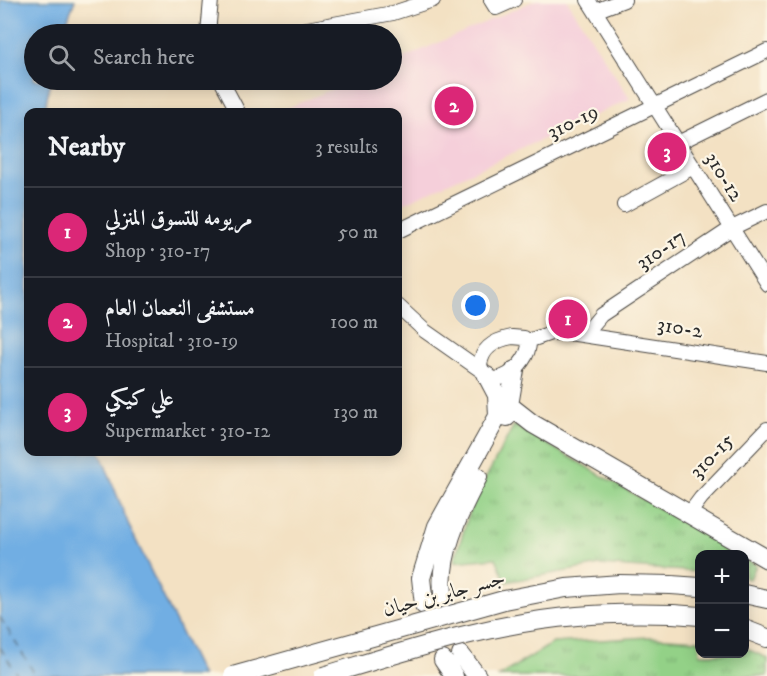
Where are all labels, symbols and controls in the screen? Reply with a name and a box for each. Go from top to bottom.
search box [24,24,402,90]
icon: search [45,41,78,74]
text: Search here [93,44,195,71]
pin: 2 [434,84,474,128]
street label: 310-19 [543,99,603,145]
pin: 3 [648,130,686,174]
text: Nearby [48,131,125,164]
text: 3 results [315,135,378,160]
street label: 310-12 [699,147,750,207]
text: مريومه للتسوق المنزلي [105,205,252,232]
text: 1 [64,220,71,245]
text: 50 m [338,220,378,245]
street label: 310-17 [631,224,691,276]
text: Shop · 310-17 [105,239,211,264]
your location [461,291,490,320]
text: مستشفى النعمان العام [105,295,255,322]
pin: 1 [548,296,588,342]
text: 2 [63,310,72,335]
text: 100 m [330,310,378,335]
street label: 310-2 [655,312,705,345]
text: Hospital · 310-19 [105,329,238,354]
text: علي كيكي [105,385,174,412]
text: 3 [64,400,71,425]
text: 130 m [333,400,378,425]
text: Supermarket · 310-12 [105,419,270,444]
street label: 310-15 [684,428,740,484]
map controls [695,550,749,658]
button: + [695,550,749,604]
street label: جسر جابر بن حيان [380,565,508,623]
button: − [695,604,749,658]

